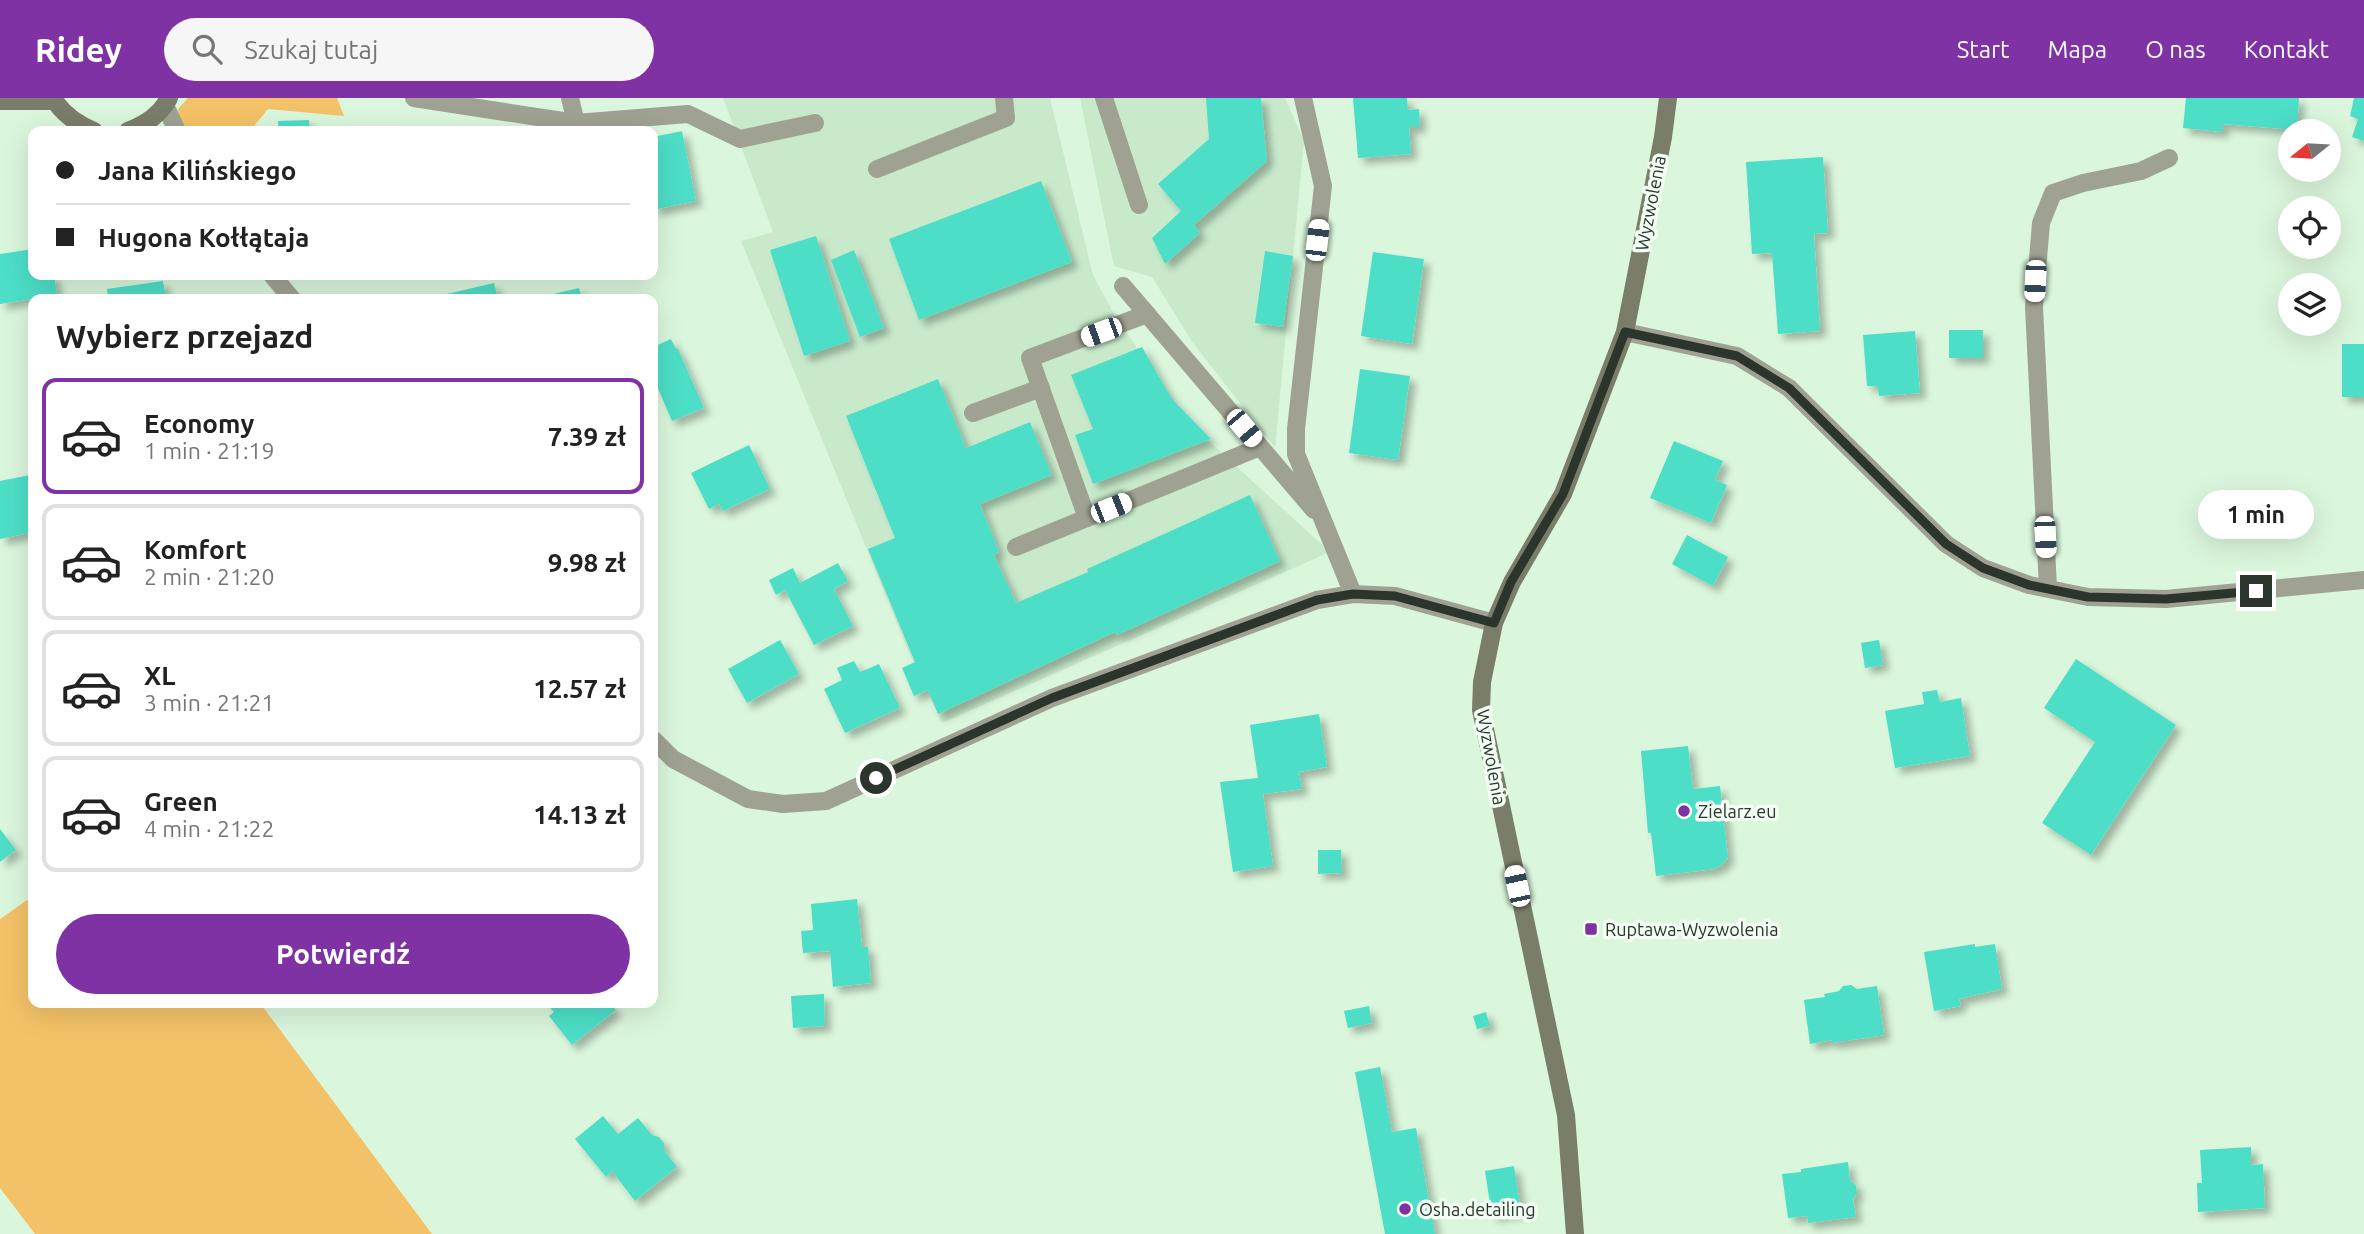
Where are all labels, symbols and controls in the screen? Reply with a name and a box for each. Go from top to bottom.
search box [164,18,654,81]
icon: search [188,30,226,68]
text: Ridey [35,31,122,68]
text: Szukaj tutaj [244,35,378,64]
text: Start [1957,36,2010,63]
text: Mapa [2048,36,2107,63]
text: O nas [2145,36,2206,63]
text: Kontakt [2244,36,2329,63]
north arrow [2278,119,2342,182]
map controls [2278,119,2341,336]
street label: Wyzwolenia [1631,154,1669,252]
text: Jana Kilińskiego [98,156,296,185]
button: locate [2278,196,2341,259]
car [1305,218,1330,262]
text: Hugona Kołłątaja [98,223,309,252]
car [2024,259,2047,303]
button: layers [2278,273,2341,336]
car [1078,315,1125,349]
text: Wybierz przejazd [56,318,314,354]
icon: car [60,405,123,468]
car [1223,405,1266,451]
text: Economy [144,409,254,438]
text: 7.39 zł [548,422,626,451]
text: 1 min · 21:19 [144,438,275,463]
car [1088,490,1135,526]
callout: 1 min [2198,490,2314,538]
text: 1 min [2227,502,2285,527]
car [2034,515,2057,559]
icon: car [60,531,123,594]
text: Komfort [144,535,247,564]
text: 9.98 zł [548,548,626,577]
text: 2 min · 21:20 [144,564,275,589]
route end [2240,575,2272,607]
icon: car [60,657,123,720]
text: XL [144,661,175,690]
text: 12.57 zł [533,674,626,703]
text: 3 min · 21:21 [144,690,275,715]
street label: Wyzwolenia [1474,708,1510,806]
route start [860,762,892,794]
icon: car [60,783,123,846]
text: Green [144,787,218,816]
text: 14.13 zł [533,800,626,829]
place label: Zielarz.eu [1698,801,1776,821]
marker: Zielarz.eu [1676,803,1692,819]
text: 4 min · 21:22 [144,816,275,841]
car [1503,863,1532,909]
button: Potwierdź [56,914,630,994]
place label: Ruptawa-Wyzwolenia [1605,919,1778,939]
marker: Ruptawa-Wyzwolenia [1583,921,1599,937]
place label: Osha.detailing [1419,1199,1536,1219]
marker: Osha.detailing [1397,1201,1413,1217]

